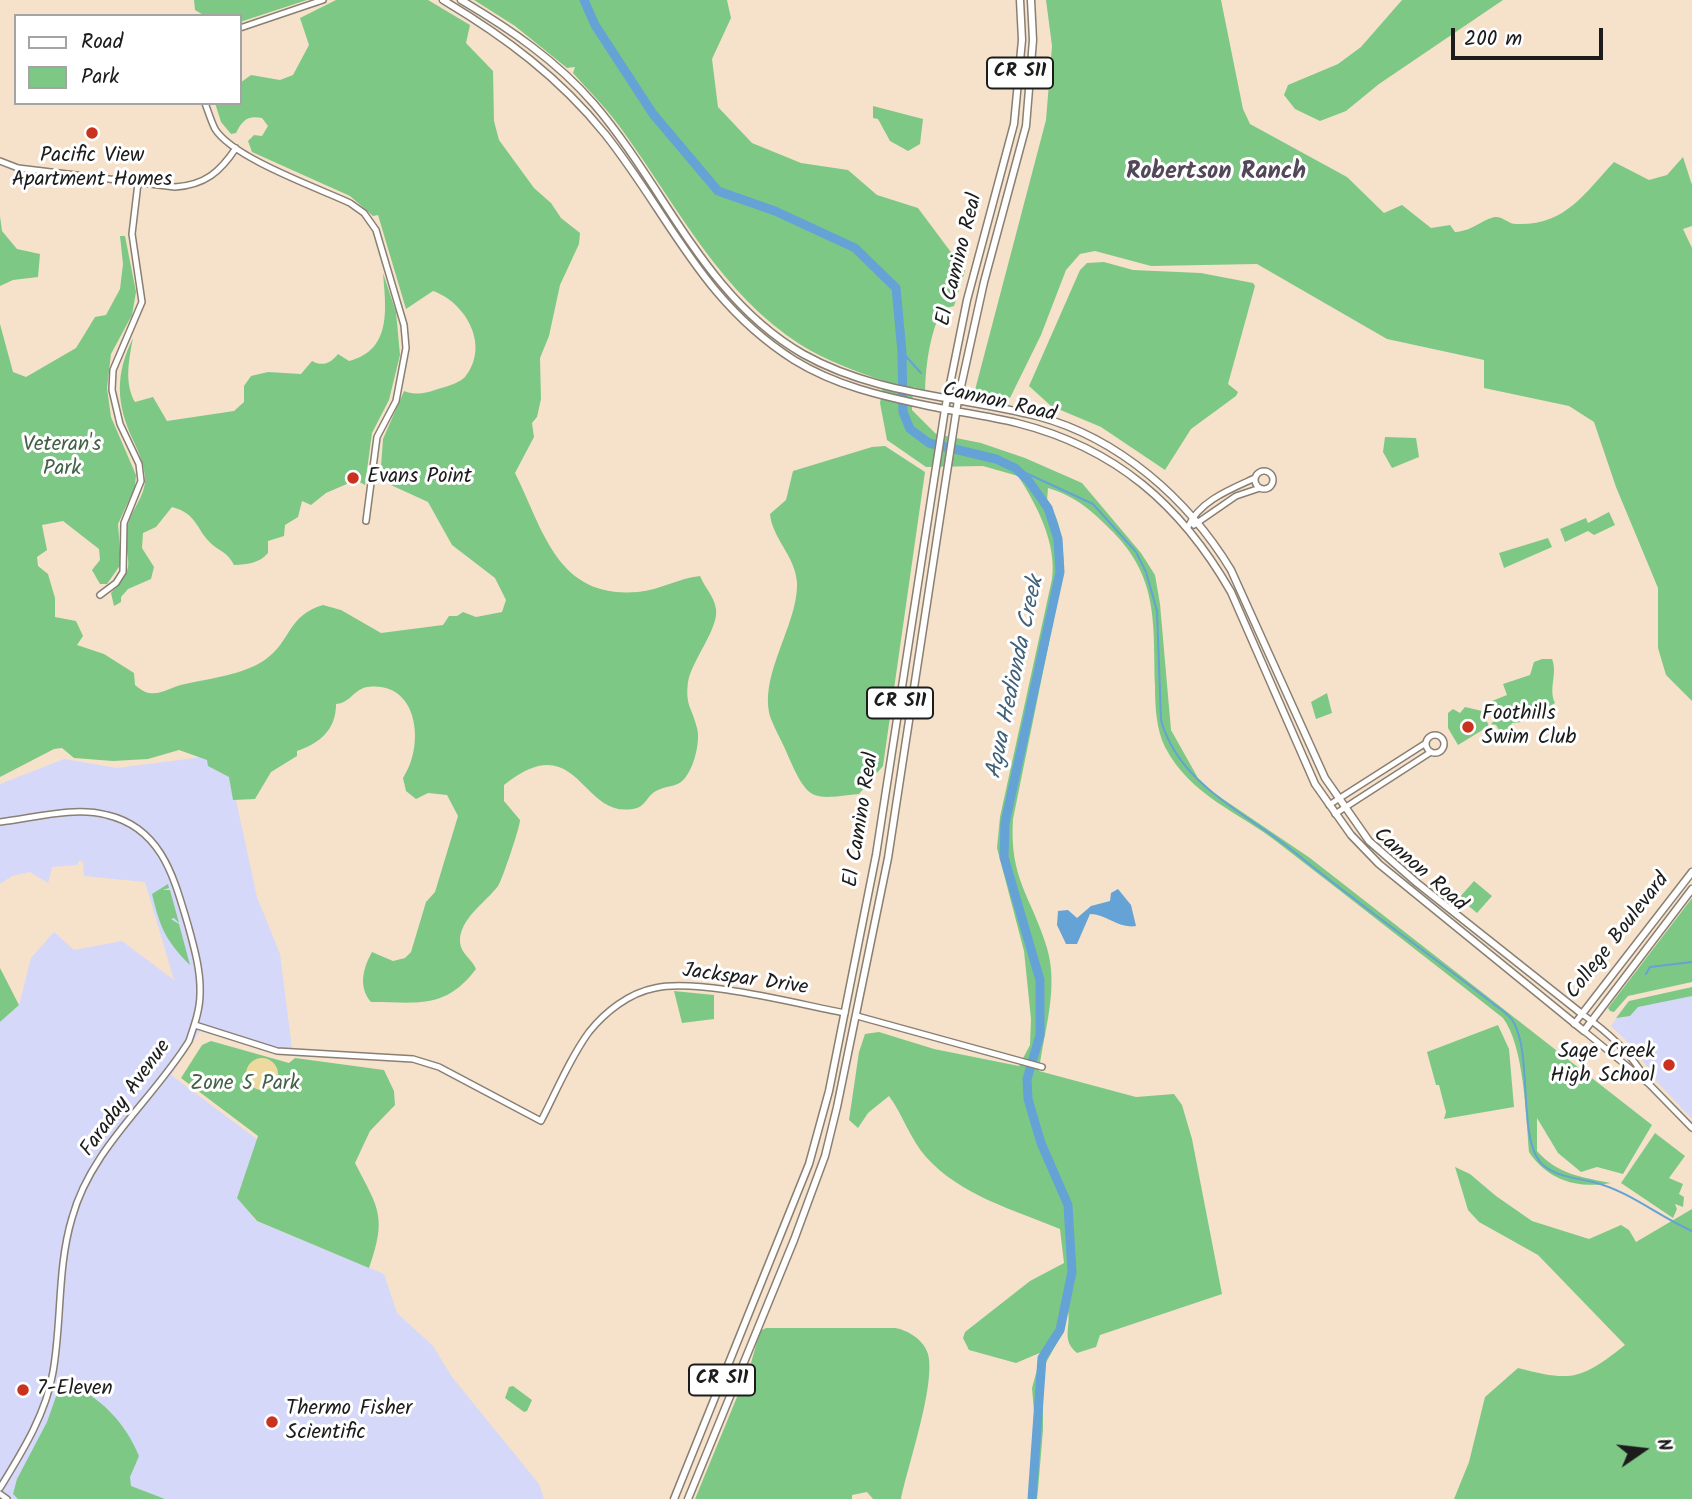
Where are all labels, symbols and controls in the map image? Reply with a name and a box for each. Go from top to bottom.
legend [14,14,242,105]
scale bar [1454,14,1606,58]
text: 200 m [1464,23,1522,56]
text: Road [81,26,123,59]
road number: CR S11 [987,58,1053,88]
text: Park [81,61,119,94]
marker: Pacific View Apartment Homes [84,125,100,141]
place label: Pacific View Apartment Homes [12,144,172,194]
district label: Robertson Ranch [1126,160,1306,188]
street label: El Camino Real [932,191,990,329]
street label: Cannon Road [940,379,1058,429]
park label: Veteran's Park [23,433,101,483]
place label: Evans Point [367,465,472,491]
marker: Evans Point [345,470,361,486]
water label: Agua Hedionda Creek [982,575,1052,781]
road number: CR S11 [867,688,933,718]
place label: Foothills Swim Club [1482,702,1576,752]
marker: Foothills Swim Club [1460,719,1476,735]
street label: El Camino Real [840,751,886,889]
street label: Cannon Road [1367,823,1471,919]
street label: College Boulevard [1562,869,1676,1005]
street label: Jackspar Drive [680,960,810,1002]
street label: Faraday Avenue [76,1036,178,1162]
place label: Sage Creek High School [1550,1040,1655,1090]
marker: Sage Creek High School [1661,1057,1677,1073]
park label: Zone 5 Park [190,1072,300,1098]
road number: CR S11 [689,1364,755,1396]
place label: 7-Eleven [37,1377,113,1403]
marker: 7-Eleven [15,1382,31,1398]
place label: Thermo Fisher Scientific [286,1397,412,1447]
marker: Thermo Fisher Scientific [264,1414,280,1430]
north arrow [1608,1415,1678,1485]
text: N [1647,1435,1679,1454]

